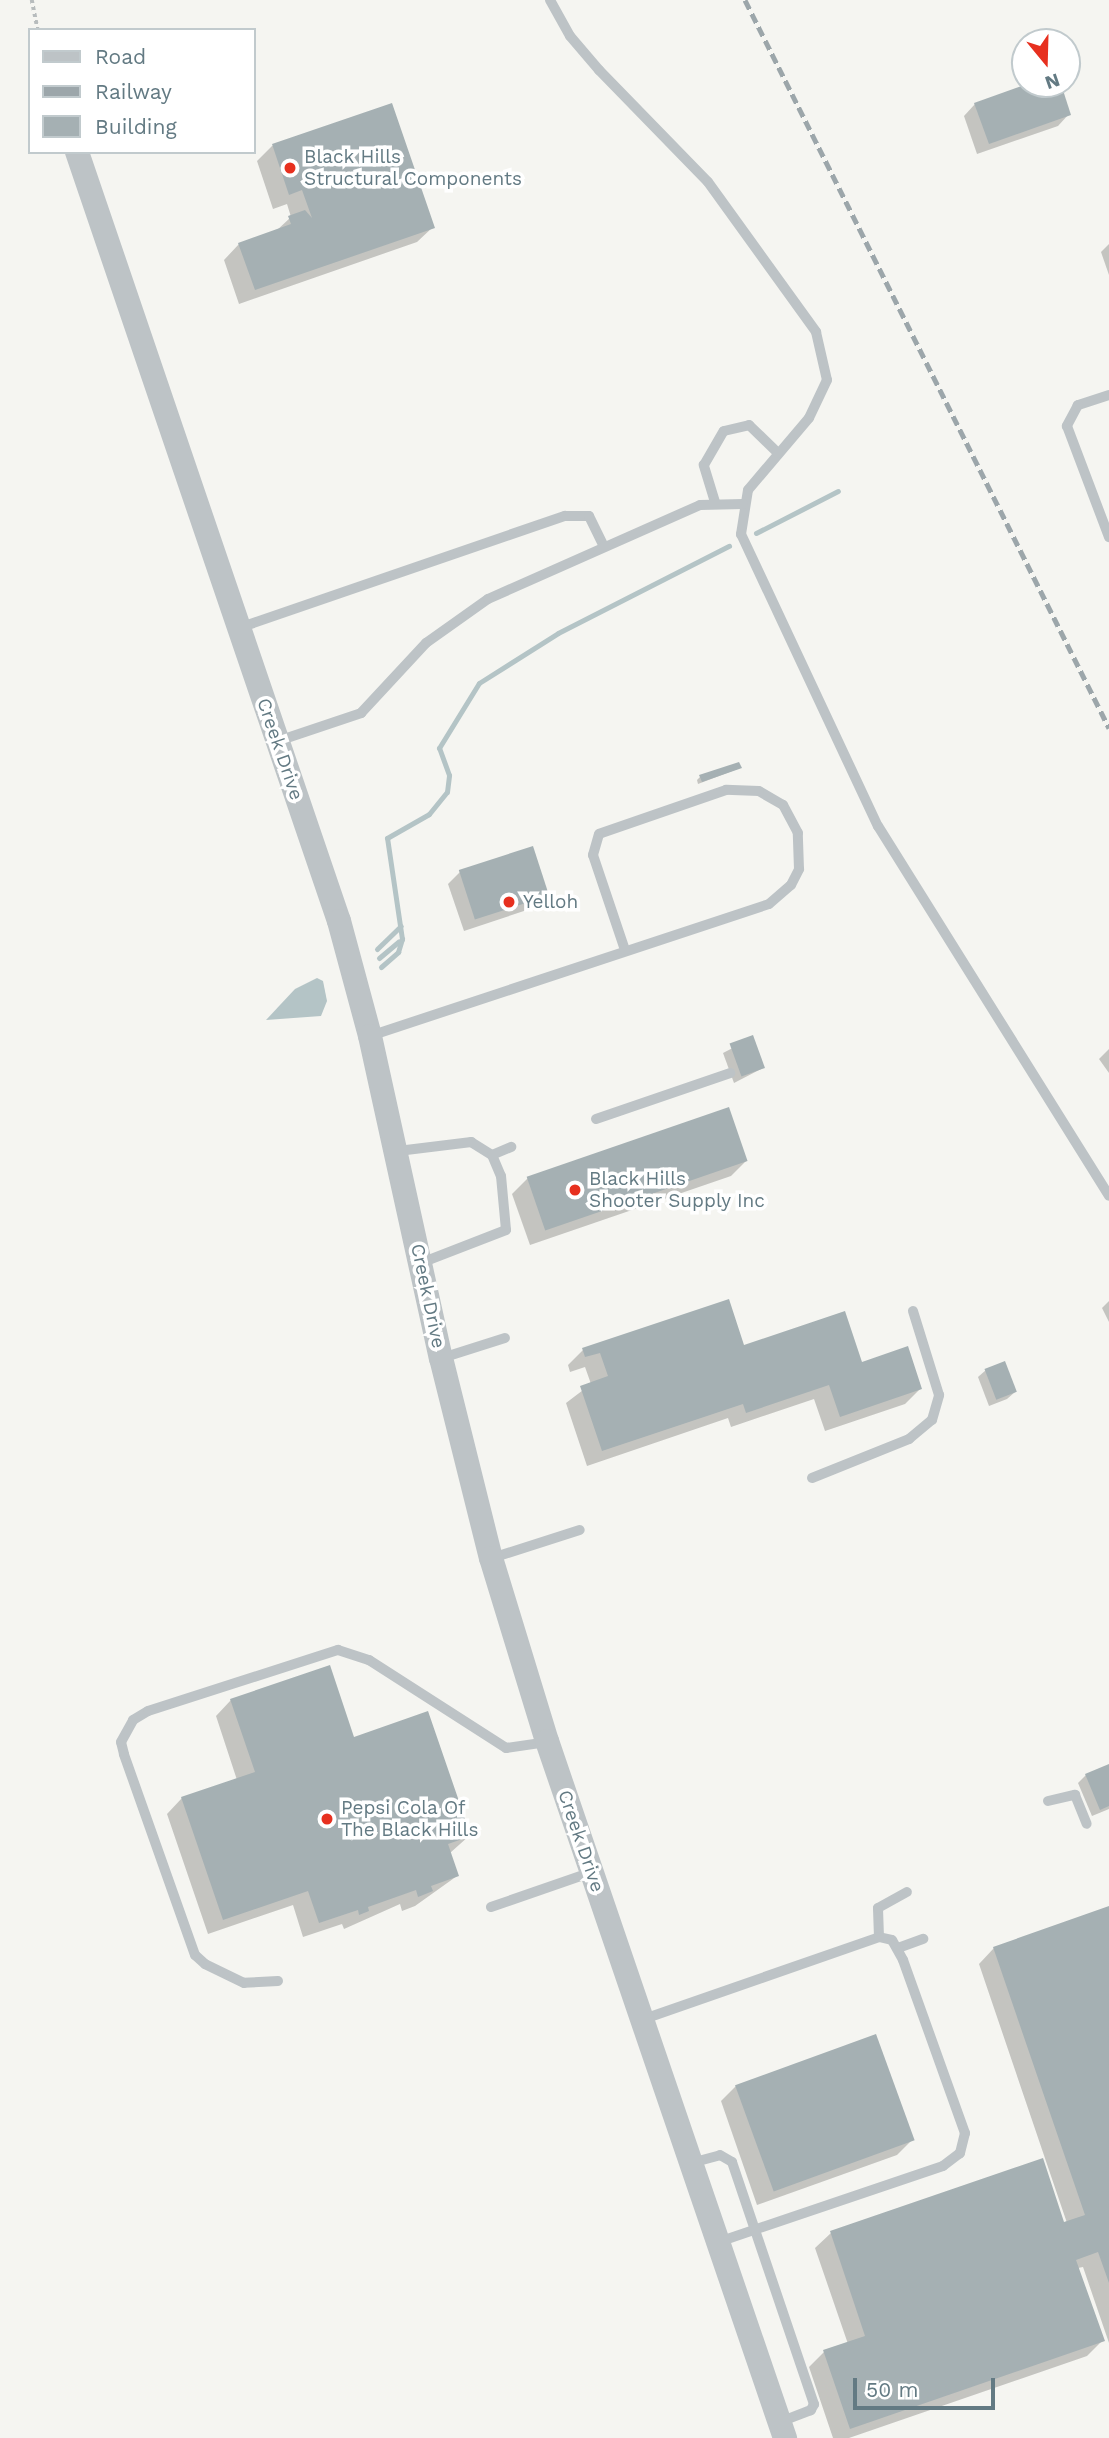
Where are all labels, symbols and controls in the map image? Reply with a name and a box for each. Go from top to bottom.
legend [28,28,256,154]
north arrow [1011,28,1081,98]
text: Road [95,44,146,69]
text: N [1042,68,1063,95]
text: Railway [95,79,172,104]
text: Building [95,114,177,139]
place label: Black Hills Structural Components [304,146,523,190]
marker: Black Hills Structural Components [282,160,298,176]
street label: Creek Drive [252,695,308,803]
place label: Yelloh [523,891,578,913]
marker: Yelloh [501,894,517,910]
place label: Black Hills Shooter Supply Inc [589,1168,766,1212]
marker: Black Hills Shooter Supply Inc [567,1182,583,1198]
street label: Creek Drive [406,1241,450,1351]
street label: Creek Drive [553,1787,609,1895]
place label: Pepsi Cola Of The Black Hills [341,1797,479,1841]
marker: Pepsi Cola Of The Black Hills [319,1811,335,1827]
scale bar [857,2364,999,2408]
text: 50 m [866,2377,918,2402]

